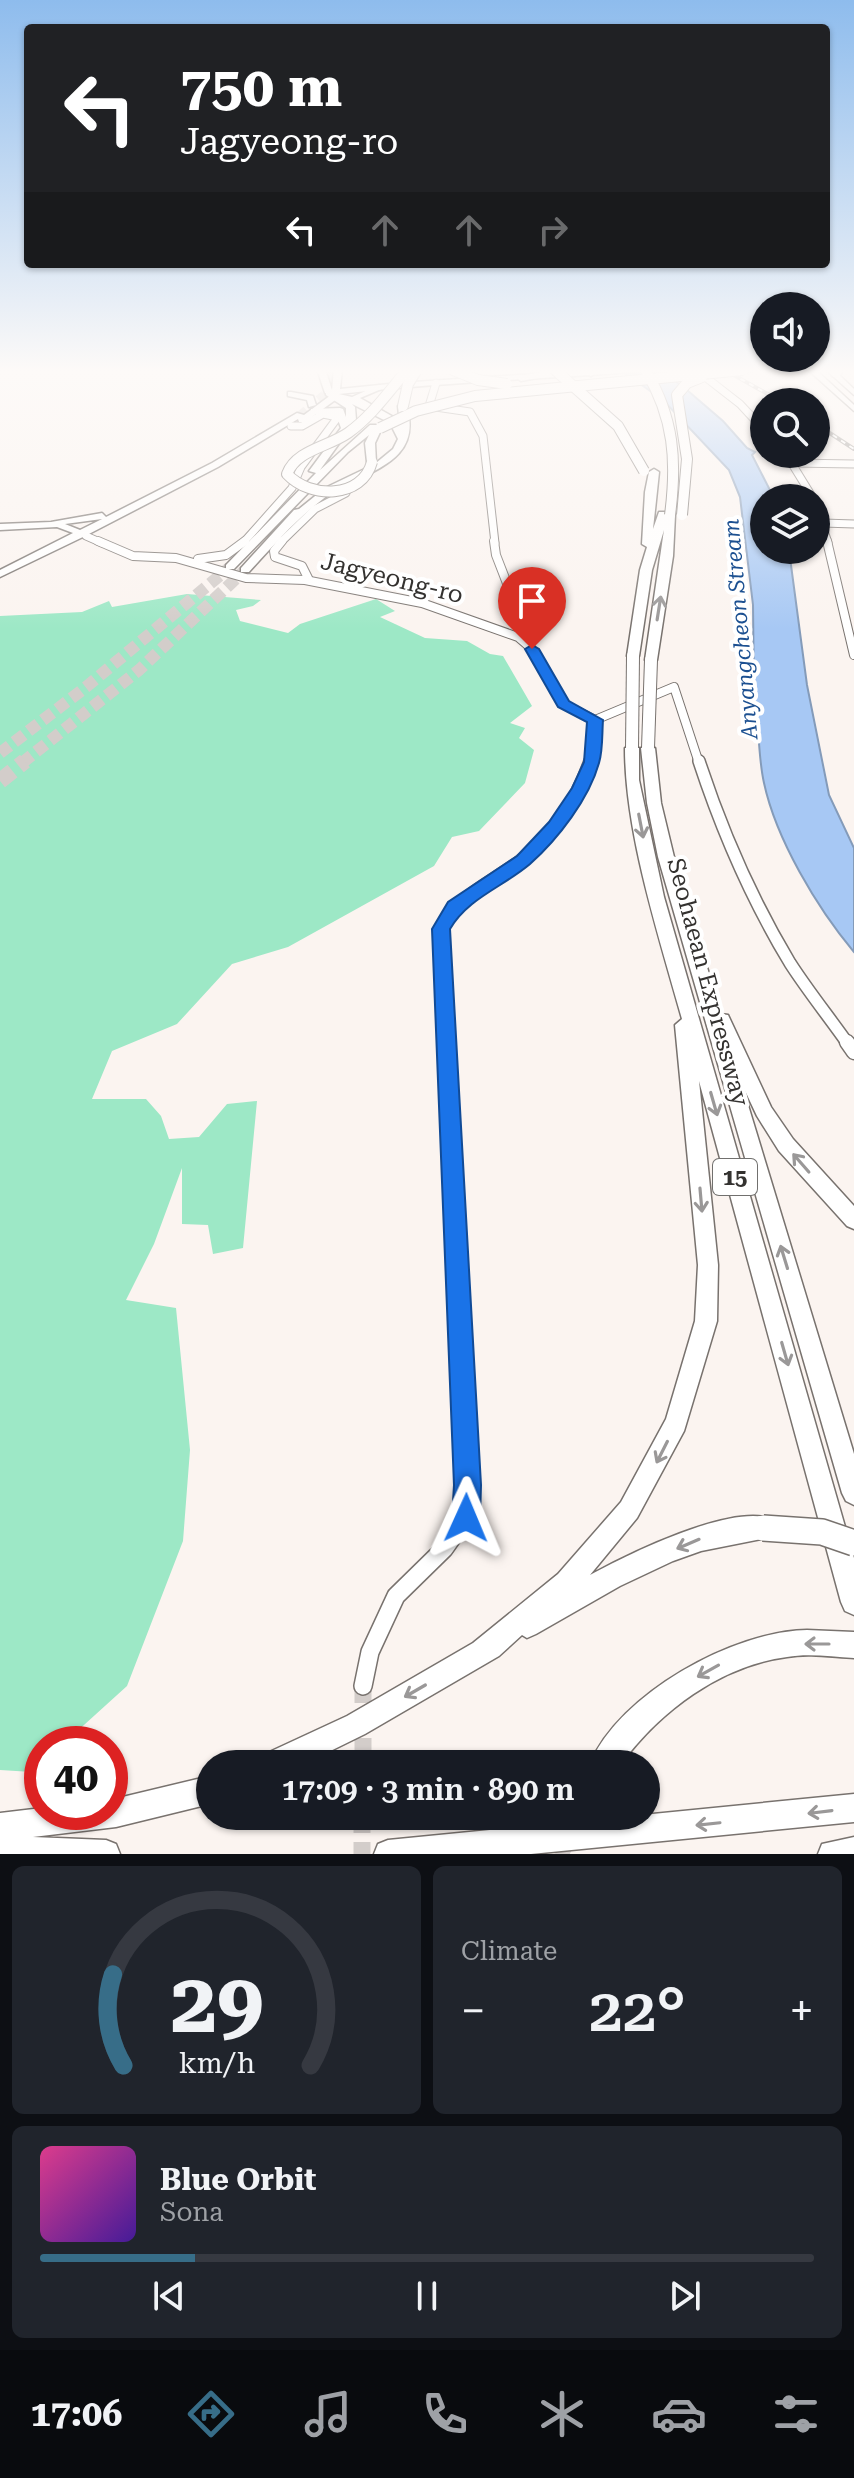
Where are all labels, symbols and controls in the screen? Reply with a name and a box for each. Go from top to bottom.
text: 750 m [180,54,342,120]
icon: left [48,56,152,160]
text: Jagyeong-ro [180,121,398,163]
icon: left [279,208,323,252]
icon: ahead [363,208,407,252]
icon: ahead [447,208,491,252]
icon: right [531,208,575,252]
map controls [750,292,830,564]
button: sound [750,292,830,372]
button: search [750,388,830,468]
button: layers [750,484,830,564]
water label: Anyangcheon Stream [718,518,763,742]
street label: Jagyeong-ro [318,547,466,609]
pin [498,567,566,649]
icon: arrive [510,579,554,623]
one-way arrow [653,596,668,621]
one-way arrow [634,812,649,838]
street label: Seohaean Expressway [661,855,755,1110]
one-way arrow [708,1090,723,1116]
one-way arrow [792,1153,810,1173]
road number: 15 [713,1159,757,1195]
one-way arrow [693,1186,708,1213]
one-way arrow [776,1244,791,1270]
one-way arrow [778,1341,793,1367]
one-way arrow [654,1440,669,1464]
position arrow [424,1476,508,1560]
one-way arrow [676,1537,701,1552]
one-way arrow [804,1637,831,1652]
one-way arrow [697,1663,720,1679]
one-way arrow [404,1683,427,1699]
speed limit sign: 40 [24,1726,128,1830]
text: 17:09 · 3 min · 890 m [282,1772,574,1807]
one-way arrow [808,1805,833,1820]
one-way arrow [695,1817,722,1832]
text: Climate [461,1936,557,1966]
text: 29 [170,1955,263,2052]
text: 22° [589,1975,686,2046]
text: − [461,1985,486,2037]
text: + [789,1985,814,2037]
text: km/h [178,2046,255,2080]
text: Blue Orbit [160,2162,316,2197]
text: Sona [160,2197,223,2227]
icon: previous [147,2274,191,2318]
icon: pause [405,2274,449,2318]
icon: next [663,2274,707,2318]
icon: directions [183,2386,239,2442]
icon: music [300,2386,356,2442]
icon: phone [417,2386,473,2442]
icon: climate [534,2386,590,2442]
icon: car [651,2386,707,2442]
icon: filters [768,2386,824,2442]
text: 17:06 [30,2393,122,2435]

